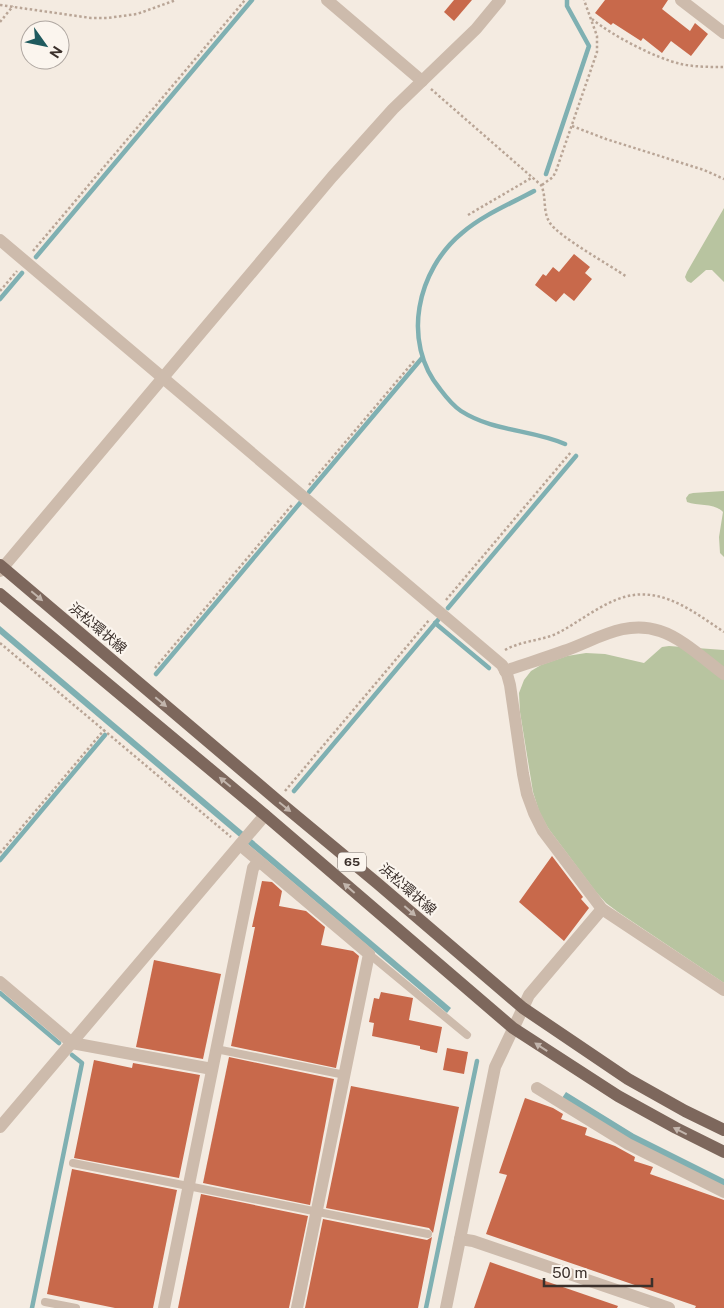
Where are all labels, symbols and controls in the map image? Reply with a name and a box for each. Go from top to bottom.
north arrow [20,20,70,70]
text: N [46,43,66,61]
one-way arrow [30,591,43,602]
street label: 浜松環状線 [66,599,130,657]
one-way arrow [154,696,167,707]
one-way arrow [219,777,232,788]
one-way arrow [278,801,291,812]
road number: 65 [338,852,366,872]
street label: 浜松環状線 [376,860,440,918]
one-way arrow [342,882,355,893]
one-way arrow [403,905,415,917]
one-way arrow [535,1042,548,1051]
one-way arrow [673,1127,687,1135]
scale bar [544,1256,652,1288]
text: 50 m [552,1264,587,1281]

